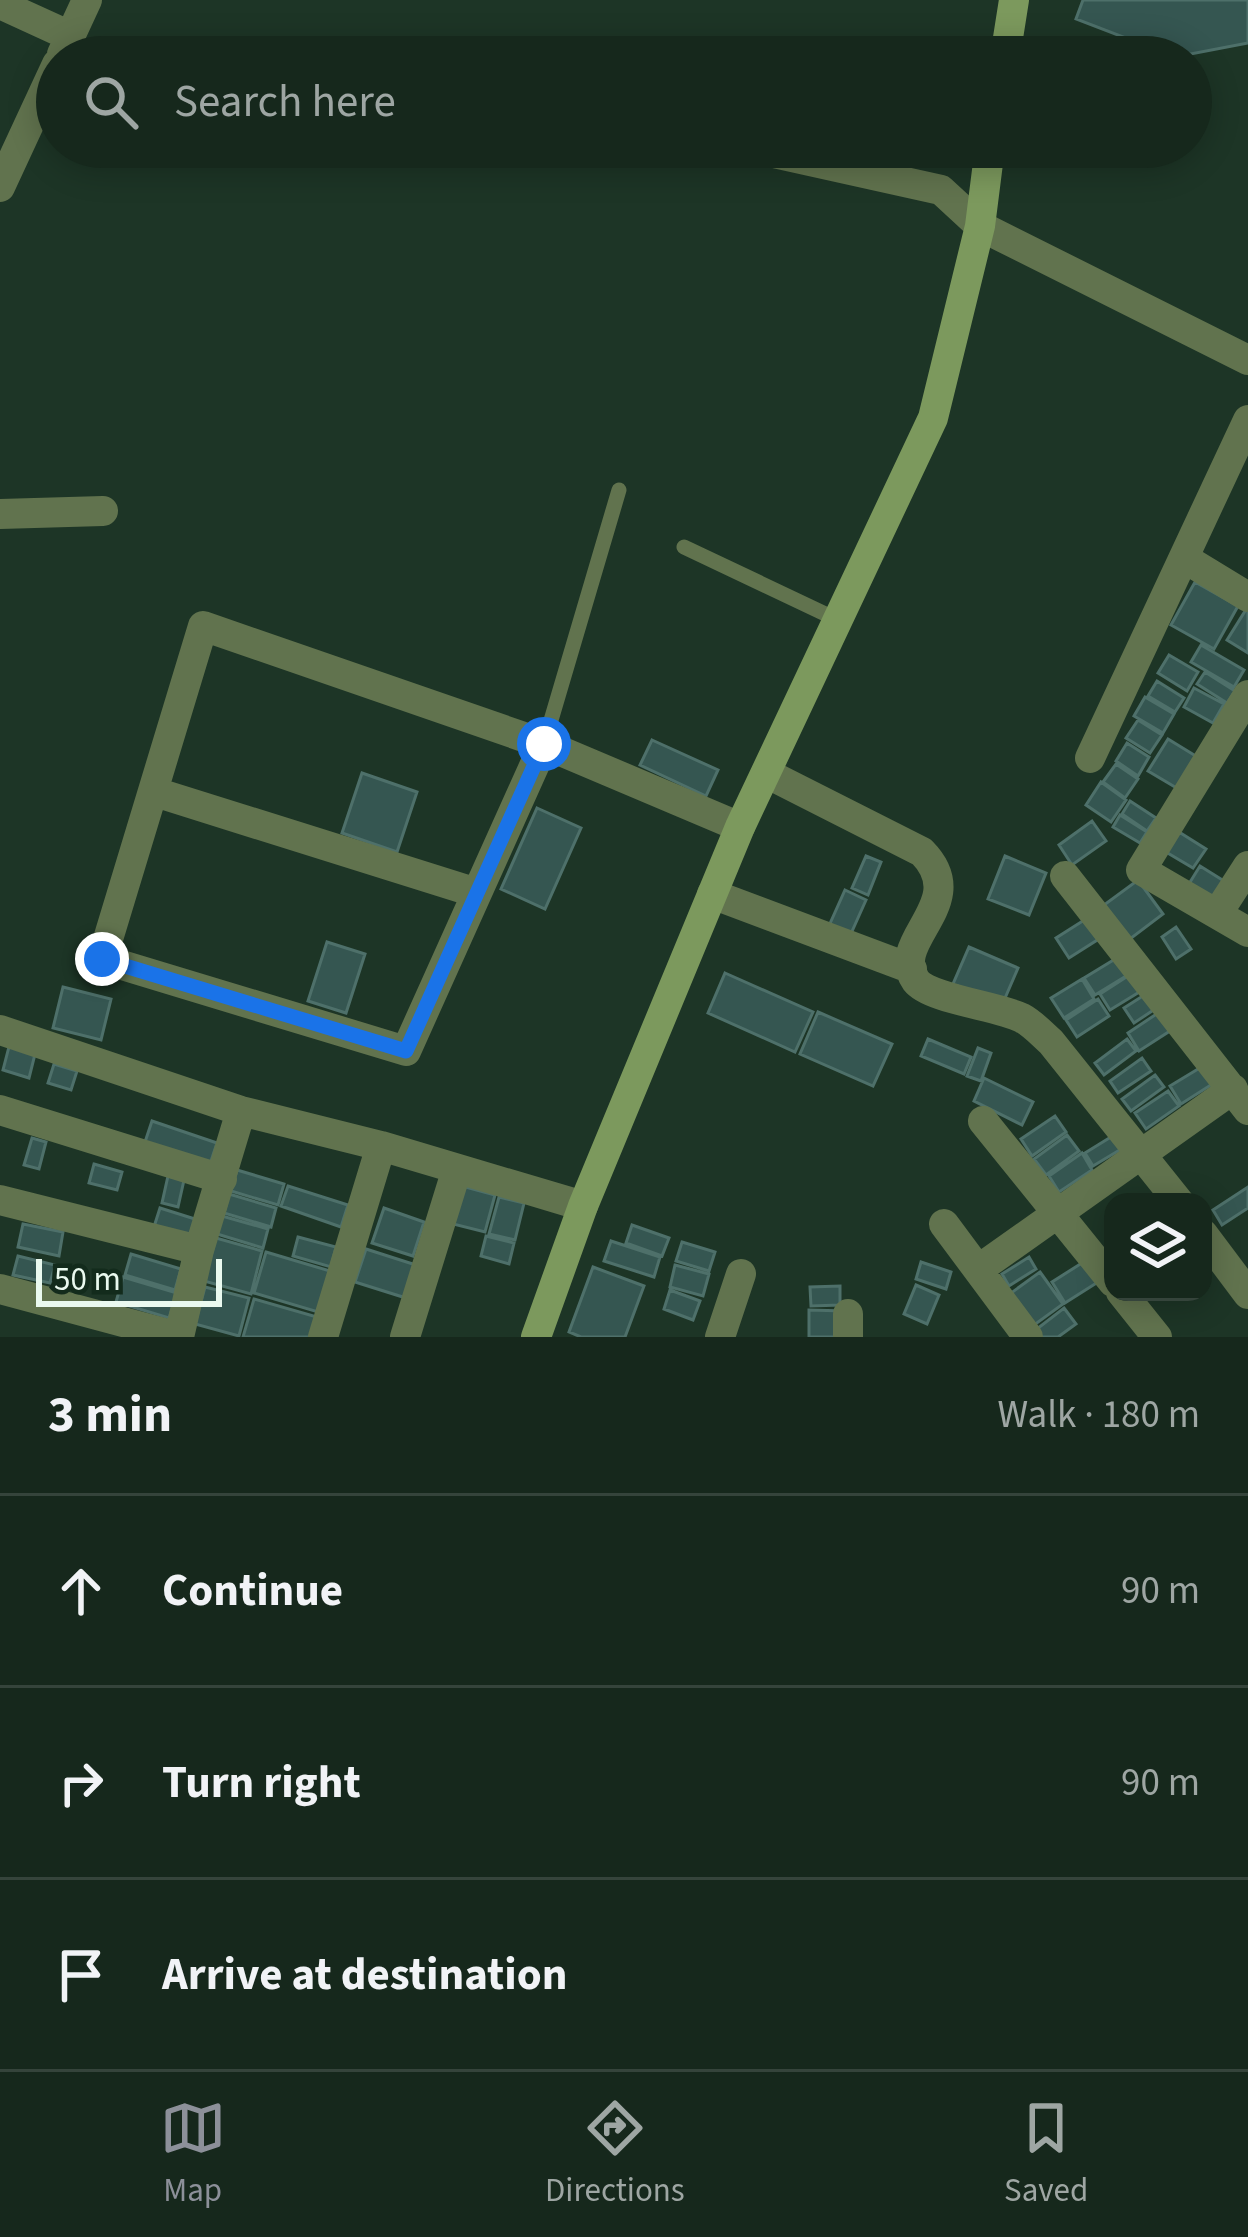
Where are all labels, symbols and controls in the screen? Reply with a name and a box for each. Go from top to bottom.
search box [36,36,1212,168]
icon: search [78,69,144,135]
text: Search here [174,70,396,134]
route start [517,717,571,771]
route end [75,932,129,986]
map controls [1104,1193,1212,1301]
button: layers [1104,1193,1212,1301]
scale bar [36,1253,222,1306]
text: 50 m [54,1256,121,1303]
text: 3 min [48,1379,172,1451]
text: Walk · 180 m [997,1387,1200,1443]
icon: ahead [48,1558,114,1624]
text: Continue [162,1559,343,1623]
text: 90 m [1121,1563,1200,1619]
icon: right [48,1750,114,1816]
text: Turn right [162,1751,361,1815]
text: 90 m [1121,1755,1200,1811]
icon: arrive [48,1942,114,2008]
text: Arrive at destination [162,1943,567,2007]
tab: Map [160,2095,226,2214]
tab: Directions [545,2095,685,2214]
tab: Saved [1004,2095,1088,2214]

